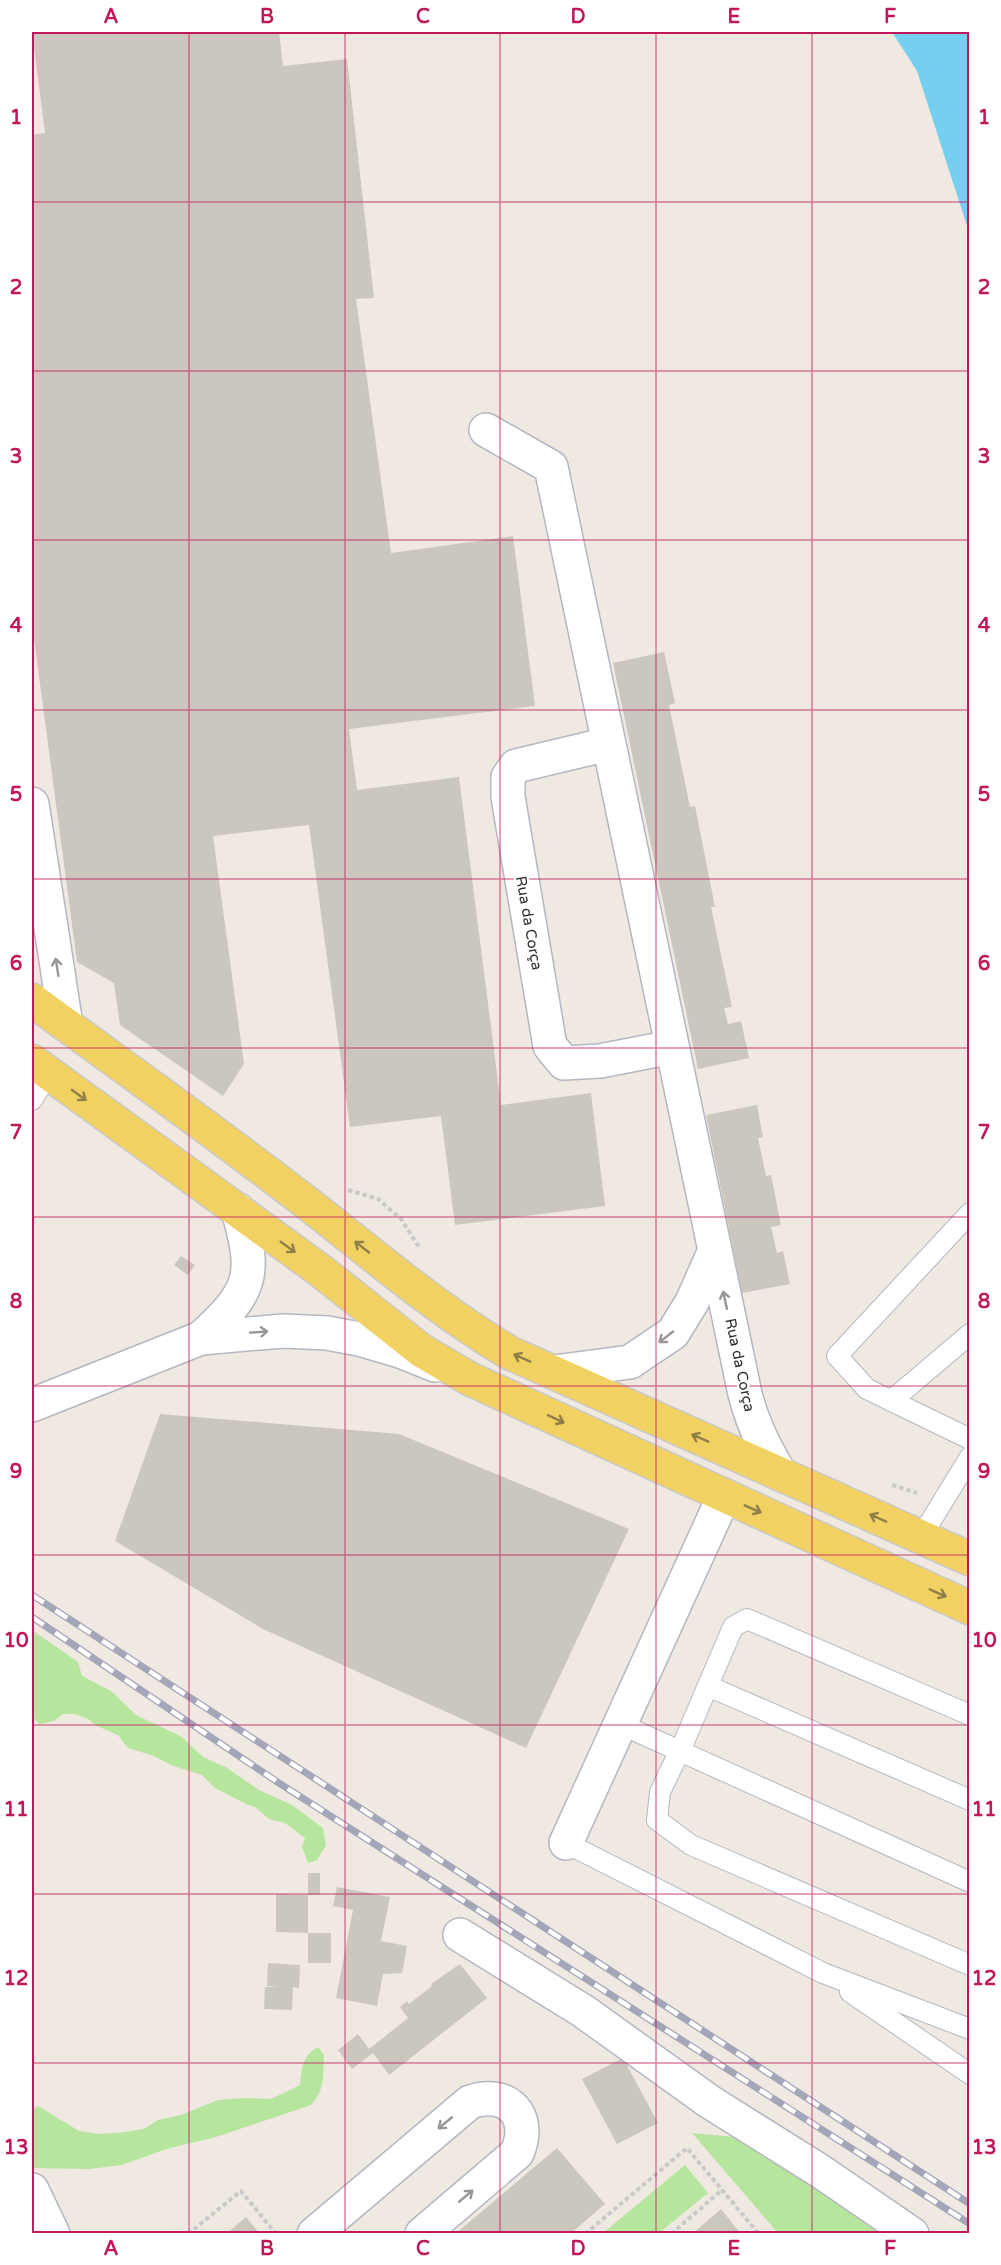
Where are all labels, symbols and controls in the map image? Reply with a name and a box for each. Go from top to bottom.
text: A [104,5,119,29]
text: B [260,5,274,29]
text: C [416,5,430,29]
text: D [570,5,586,29]
text: E [728,5,741,29]
text: F [884,5,896,29]
text: 1 [10,106,22,130]
text: 1 [978,106,990,130]
text: 2 [10,276,22,300]
text: 2 [978,276,990,300]
text: 3 [10,445,22,469]
text: 3 [978,445,990,469]
text: 4 [10,614,23,638]
text: 4 [978,614,991,638]
text: 5 [10,783,22,807]
text: 5 [978,783,990,807]
street label: Rua da Corça [512,875,546,971]
text: 6 [10,952,22,976]
text: 6 [978,952,990,976]
one-way arrow [51,958,62,978]
one-way arrow [70,1089,86,1101]
text: 7 [10,1121,22,1145]
text: 7 [978,1121,990,1145]
one-way arrow [279,1240,295,1253]
one-way arrow [355,1240,371,1253]
text: 8 [10,1290,22,1314]
one-way arrow [719,1290,731,1309]
text: 8 [978,1290,990,1314]
street label: Rua da Corça [721,1317,759,1413]
one-way arrow [248,1326,268,1337]
one-way arrow [658,1330,674,1343]
one-way arrow [513,1352,532,1363]
one-way arrow [547,1414,565,1426]
one-way arrow [691,1431,709,1442]
text: 9 [10,1460,22,1484]
text: 9 [978,1460,990,1484]
one-way arrow [743,1504,761,1515]
one-way arrow [869,1512,887,1523]
one-way arrow [928,1588,946,1600]
text: 10 [3,1629,29,1653]
text: 10 [971,1629,997,1653]
text: 11 [3,1798,29,1822]
text: 11 [971,1798,997,1822]
text: 12 [3,1967,29,1991]
text: 12 [971,1967,997,1991]
one-way arrow [438,2116,453,2130]
text: 13 [3,2136,29,2160]
text: 13 [971,2136,997,2160]
one-way arrow [458,2189,474,2202]
text: A [104,2237,119,2261]
text: B [260,2237,274,2261]
text: C [416,2237,430,2261]
text: D [570,2237,586,2261]
text: E [728,2237,741,2261]
text: F [884,2237,896,2261]

